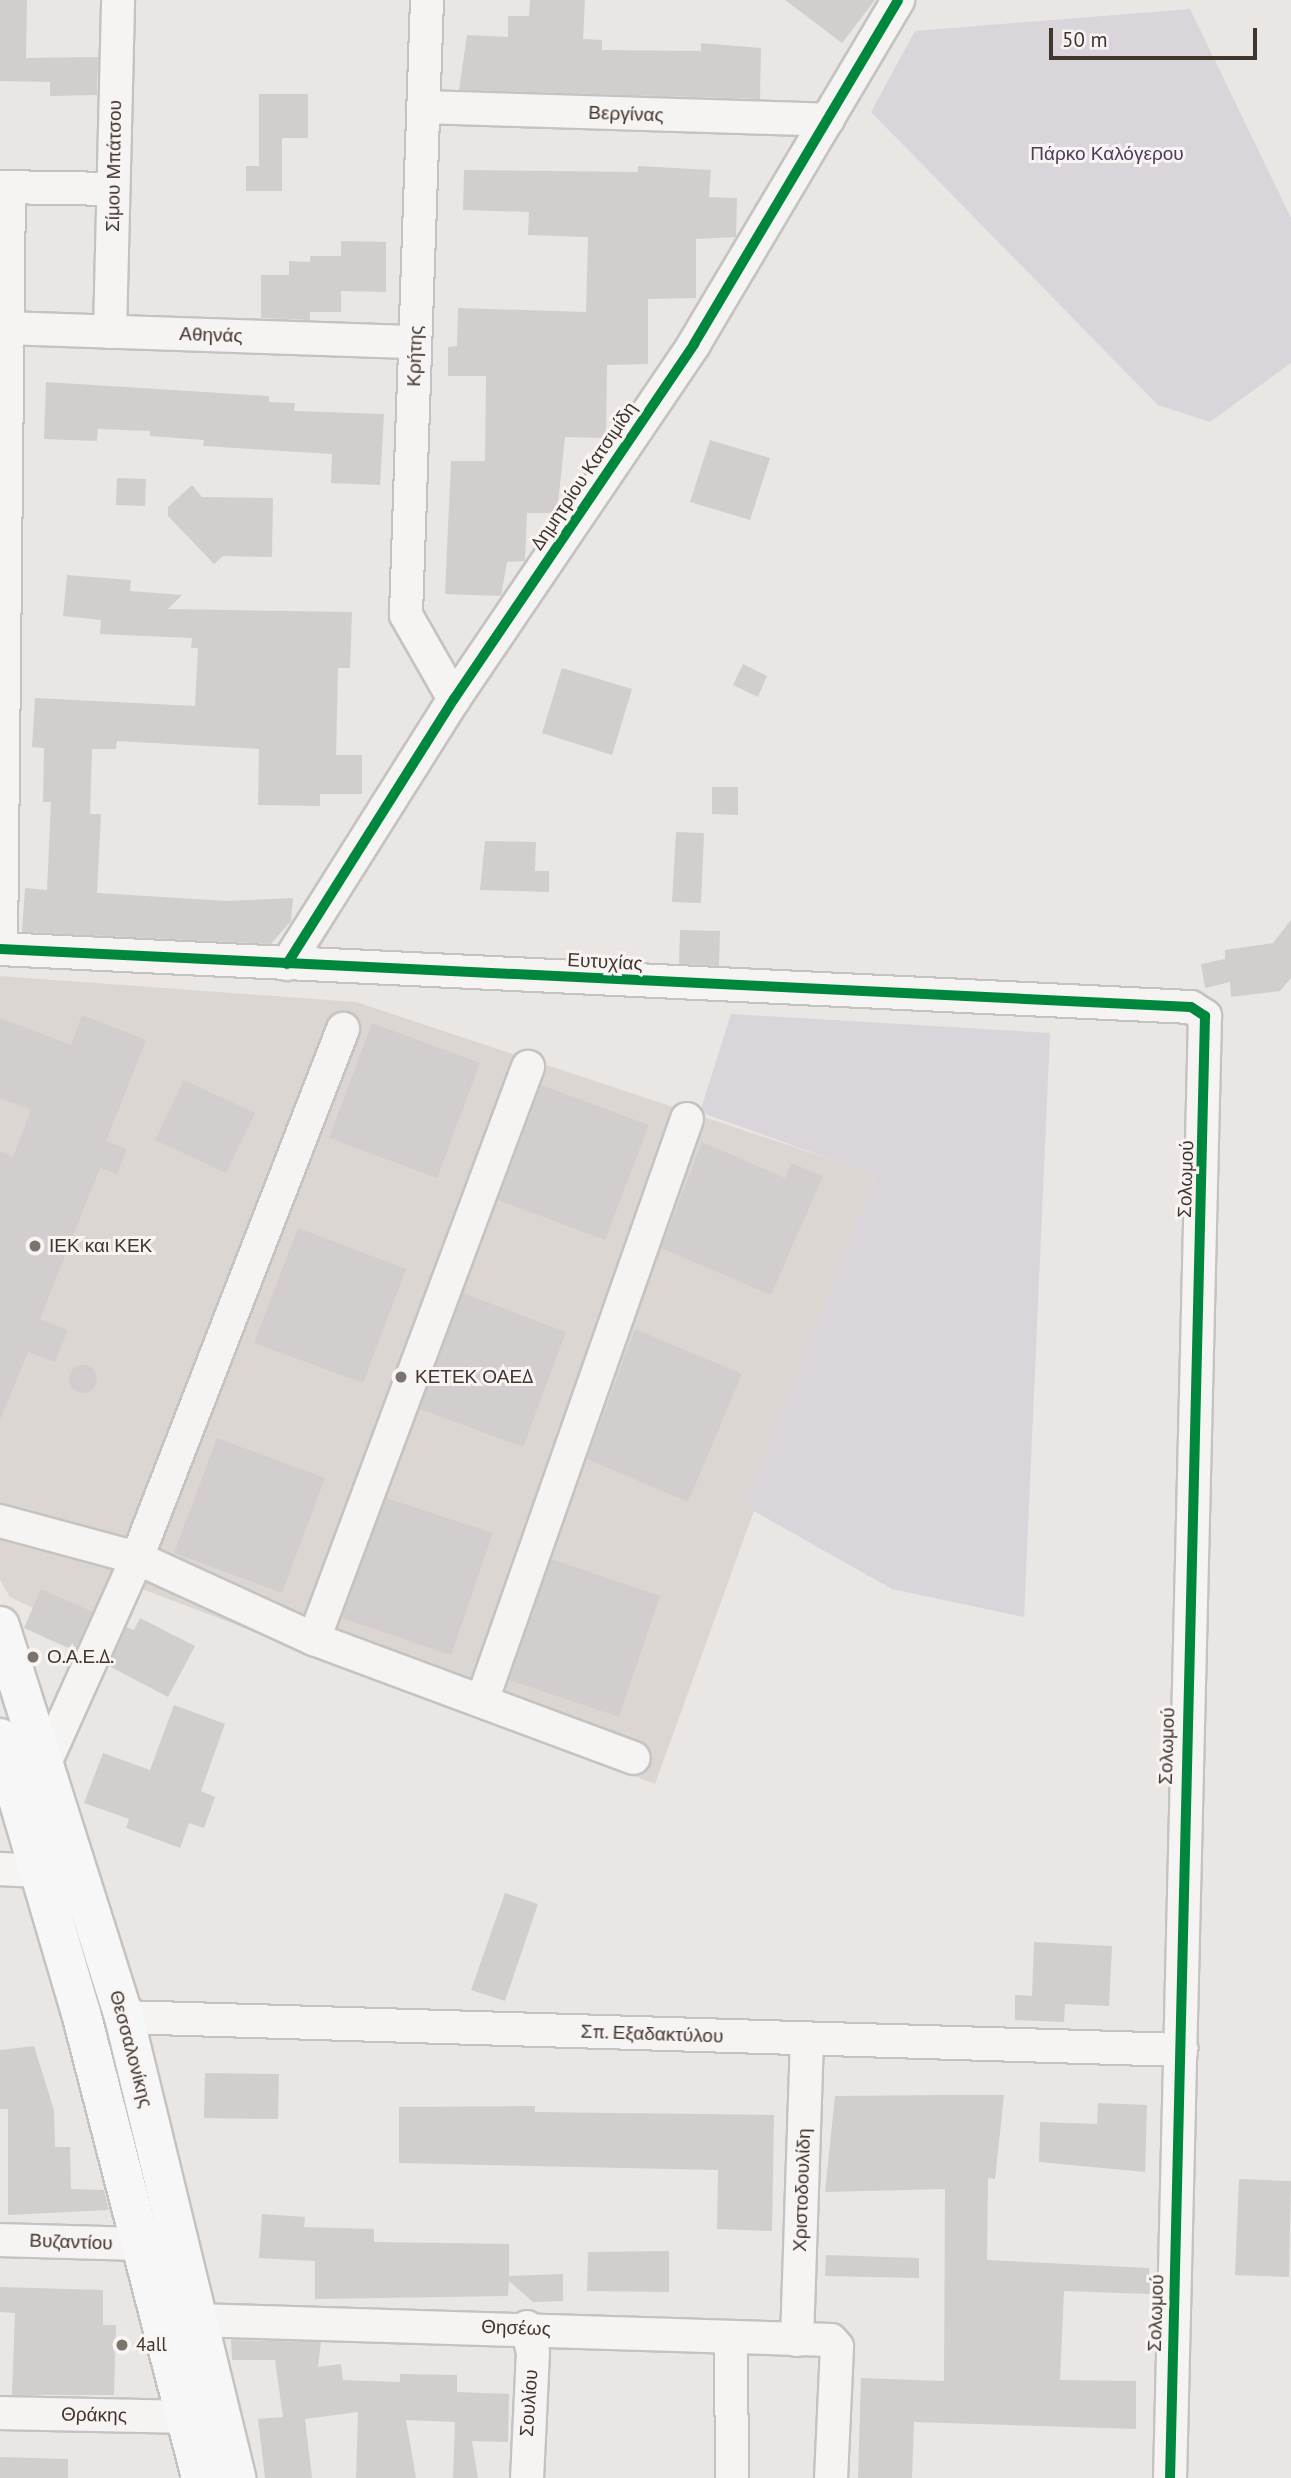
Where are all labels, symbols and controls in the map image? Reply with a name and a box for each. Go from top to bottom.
scale bar [1053,14,1261,58]
text: 50 m [1062,26,1108,53]
street label: Σίμου Μπάτσου [101,100,127,232]
street label: Βεργίνας [588,101,664,127]
park label: Πάρκο Καλόγερου [1030,143,1184,165]
street label: Αθηνάς [179,322,243,348]
street label: Κρήτης [403,325,427,387]
street label: Δημητρίου Κατσιμίδη [526,398,642,554]
street label: Ευτυχίας [567,949,643,975]
street label: Σολωμού [1173,1140,1199,1218]
place label: ΙΕΚ και ΚΕΚ [49,1235,152,1257]
marker: ΙΕΚ και ΚΕΚ [27,1238,43,1254]
place label: ΚΕΤΕΚ ΟΑΕΔ [415,1366,533,1388]
marker: ΚΕΤΕΚ ΟΑΕΔ [393,1369,409,1385]
place label: Ο.Α.Ε.Δ. [47,1646,114,1668]
marker: Ο.Α.Ε.Δ. [25,1649,41,1665]
street label: Σολωμού [1154,1707,1180,1785]
street label: Θεσσαλονίκης [104,1988,158,2110]
street label: Σπ. Εξαδακτύλου [580,2020,724,2048]
street label: Χριστοδουλίδη [788,2128,816,2252]
street label: Βυζαντίου [29,2229,113,2255]
street label: Σολωμού [1143,2274,1169,2352]
street label: Θησέως [481,2315,551,2341]
place label: 4all [136,2334,167,2356]
marker: 4all [114,2337,130,2353]
street label: Σουλίου [515,2369,543,2437]
street label: Θράκης [61,2403,127,2427]

